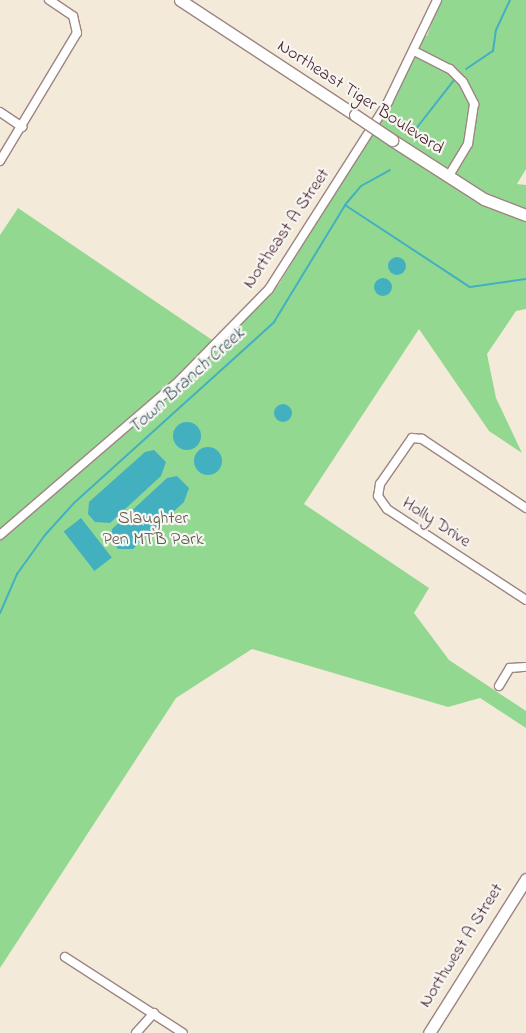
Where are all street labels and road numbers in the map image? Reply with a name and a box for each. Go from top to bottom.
street label: Northeast Tiger Boulevard [273,36,447,160]
street label: Northeast A Street [239,165,335,293]
street label: Holly Drive [398,493,474,553]
street label: Northwest A Street [415,880,509,1012]

